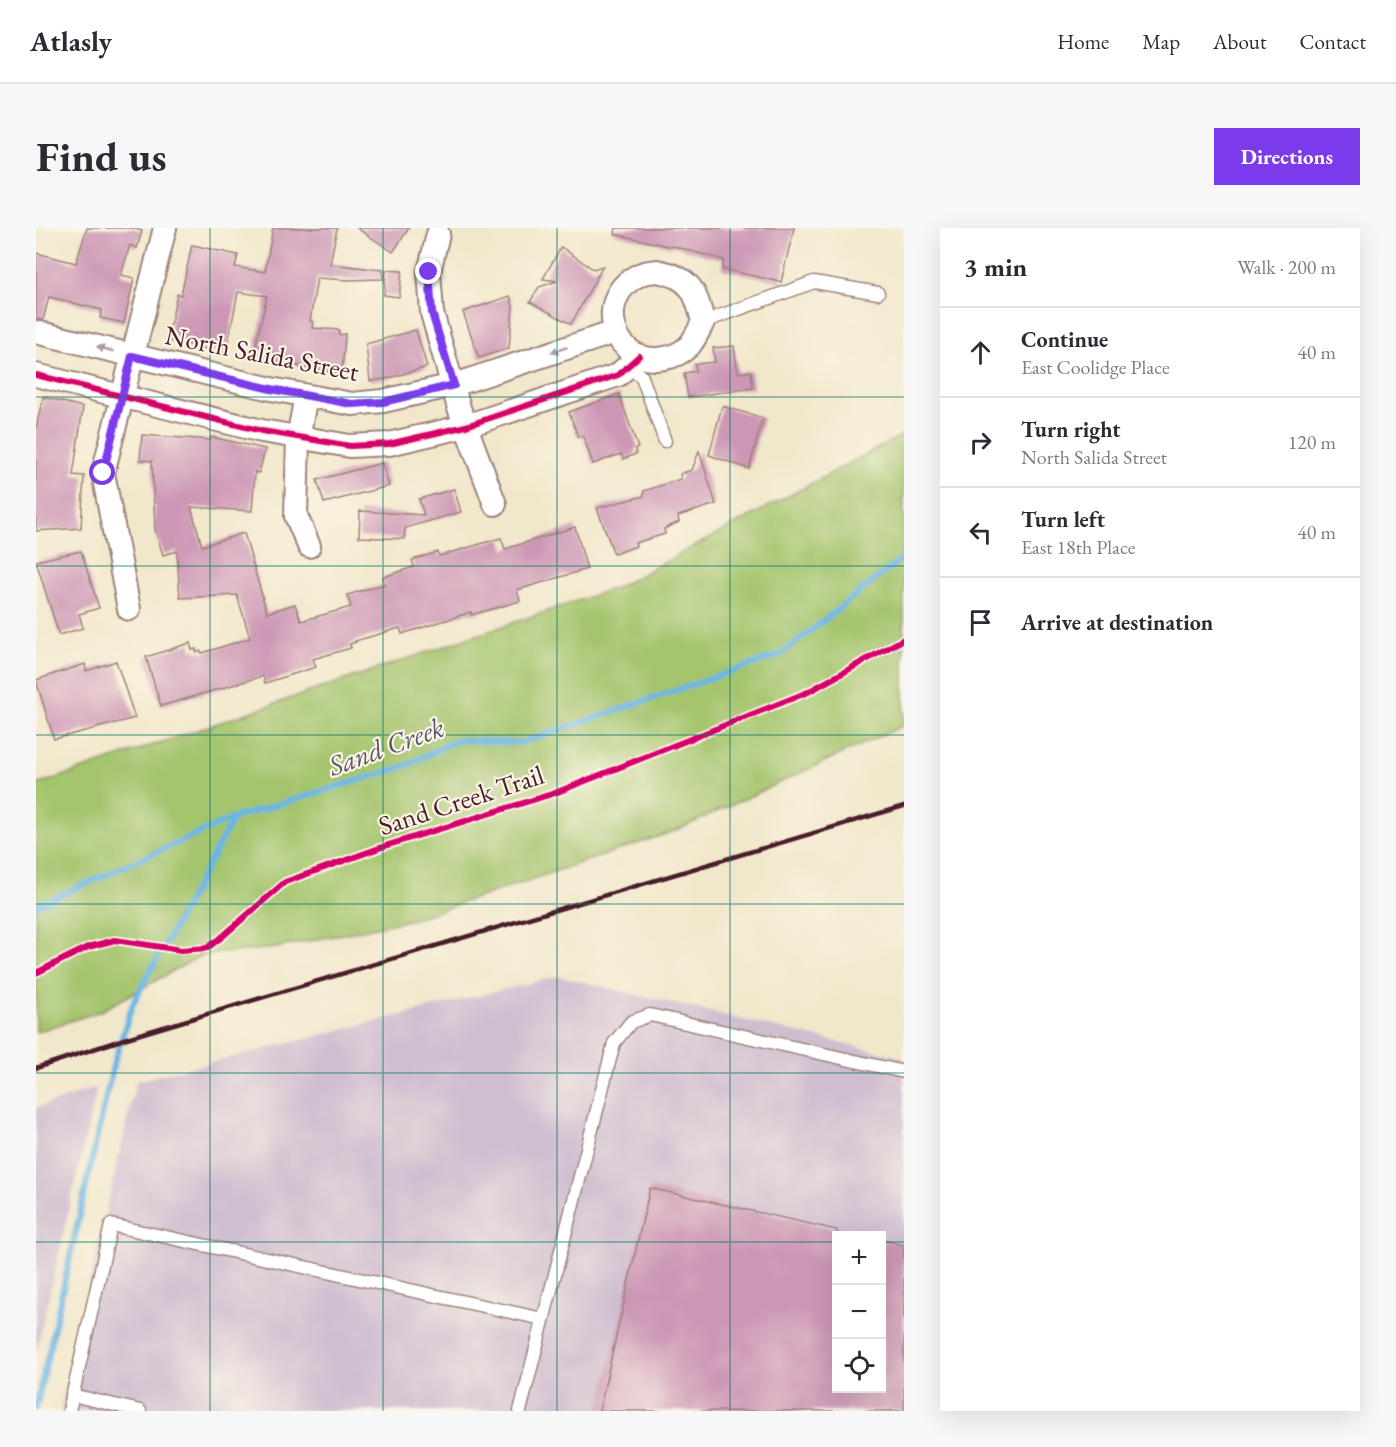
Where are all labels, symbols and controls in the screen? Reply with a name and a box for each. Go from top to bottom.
text: Atlasly [30,23,112,59]
text: Home [1057,28,1109,55]
text: Map [1142,28,1180,55]
text: About [1213,28,1266,55]
text: Contact [1299,28,1366,55]
button: Directions [1214,128,1360,185]
text: Find us [36,129,167,184]
text: 3 min [964,250,1027,284]
text: Walk · 200 m [1237,254,1336,280]
route end [415,258,441,284]
street label: North Salida Street [162,317,363,389]
text: Continue [1021,325,1108,354]
icon: ahead [964,336,997,369]
text: 40 m [1297,339,1336,365]
one-way arrow [96,344,114,353]
one-way arrow [550,346,568,356]
text: East Coolidge Place [1021,354,1170,380]
text: Turn right [1021,415,1120,444]
icon: right [964,426,997,459]
text: 120 m [1288,429,1336,455]
text: North Salida Street [1021,444,1167,470]
route start [89,459,115,485]
text: Turn left [1021,505,1105,534]
icon: left [964,516,997,549]
text: 40 m [1297,519,1336,545]
text: East 18th Place [1021,534,1136,560]
icon: arrive [964,606,997,639]
text: Arrive at destination [1021,608,1213,637]
water label: Sand Creek [322,708,449,784]
street label: Sand Creek Trail [374,757,548,843]
map controls [832,1231,886,1393]
button: + [832,1231,886,1285]
button: − [832,1285,886,1339]
button: locate [832,1339,886,1393]

